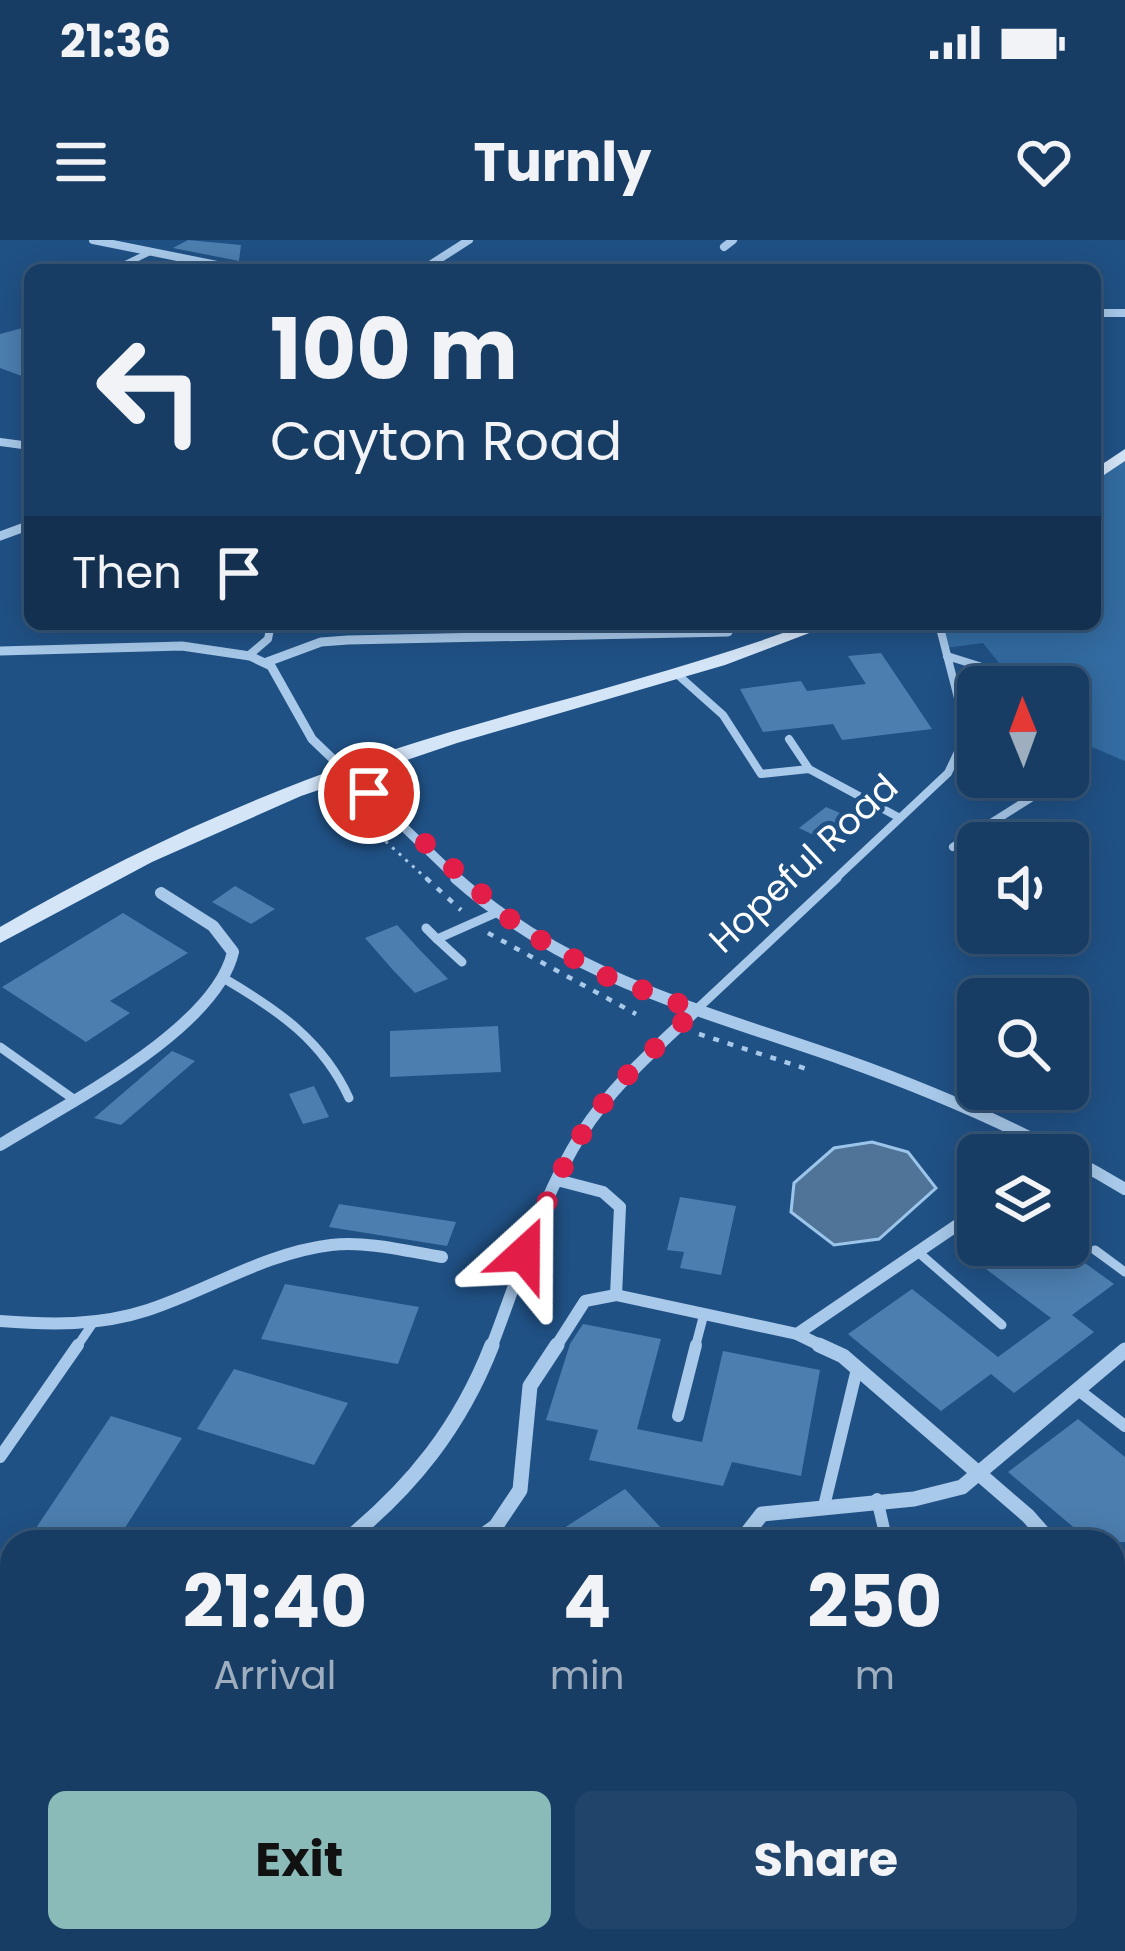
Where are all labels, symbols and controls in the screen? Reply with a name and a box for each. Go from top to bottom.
text: 21:36 [60,10,171,73]
text: Turnly [474,124,651,200]
icon: menu [48,129,114,195]
icon: heart [1011,129,1077,195]
text: 100 m [270,291,518,408]
icon: left [72,312,228,468]
text: Cayton Road [270,403,622,479]
icon: arrive [206,540,272,606]
text: Then [72,541,182,604]
north arrow [957,666,1089,798]
map controls [957,666,1089,1266]
pin [318,742,420,844]
icon: arrive [336,760,402,826]
street label: Hopeful Road [698,762,909,964]
button: sound [957,822,1089,954]
button: search [957,978,1089,1110]
button: layers [957,1134,1089,1266]
position arrow [461,1191,587,1317]
text: 21:40 [183,1551,367,1652]
text: 4 [563,1551,612,1652]
text: 250 [807,1551,942,1652]
text: Arrival [214,1648,336,1703]
text: min [550,1648,625,1703]
text: m [855,1648,895,1703]
button: Exit [48,1791,551,1929]
button: Share [575,1791,1077,1929]

